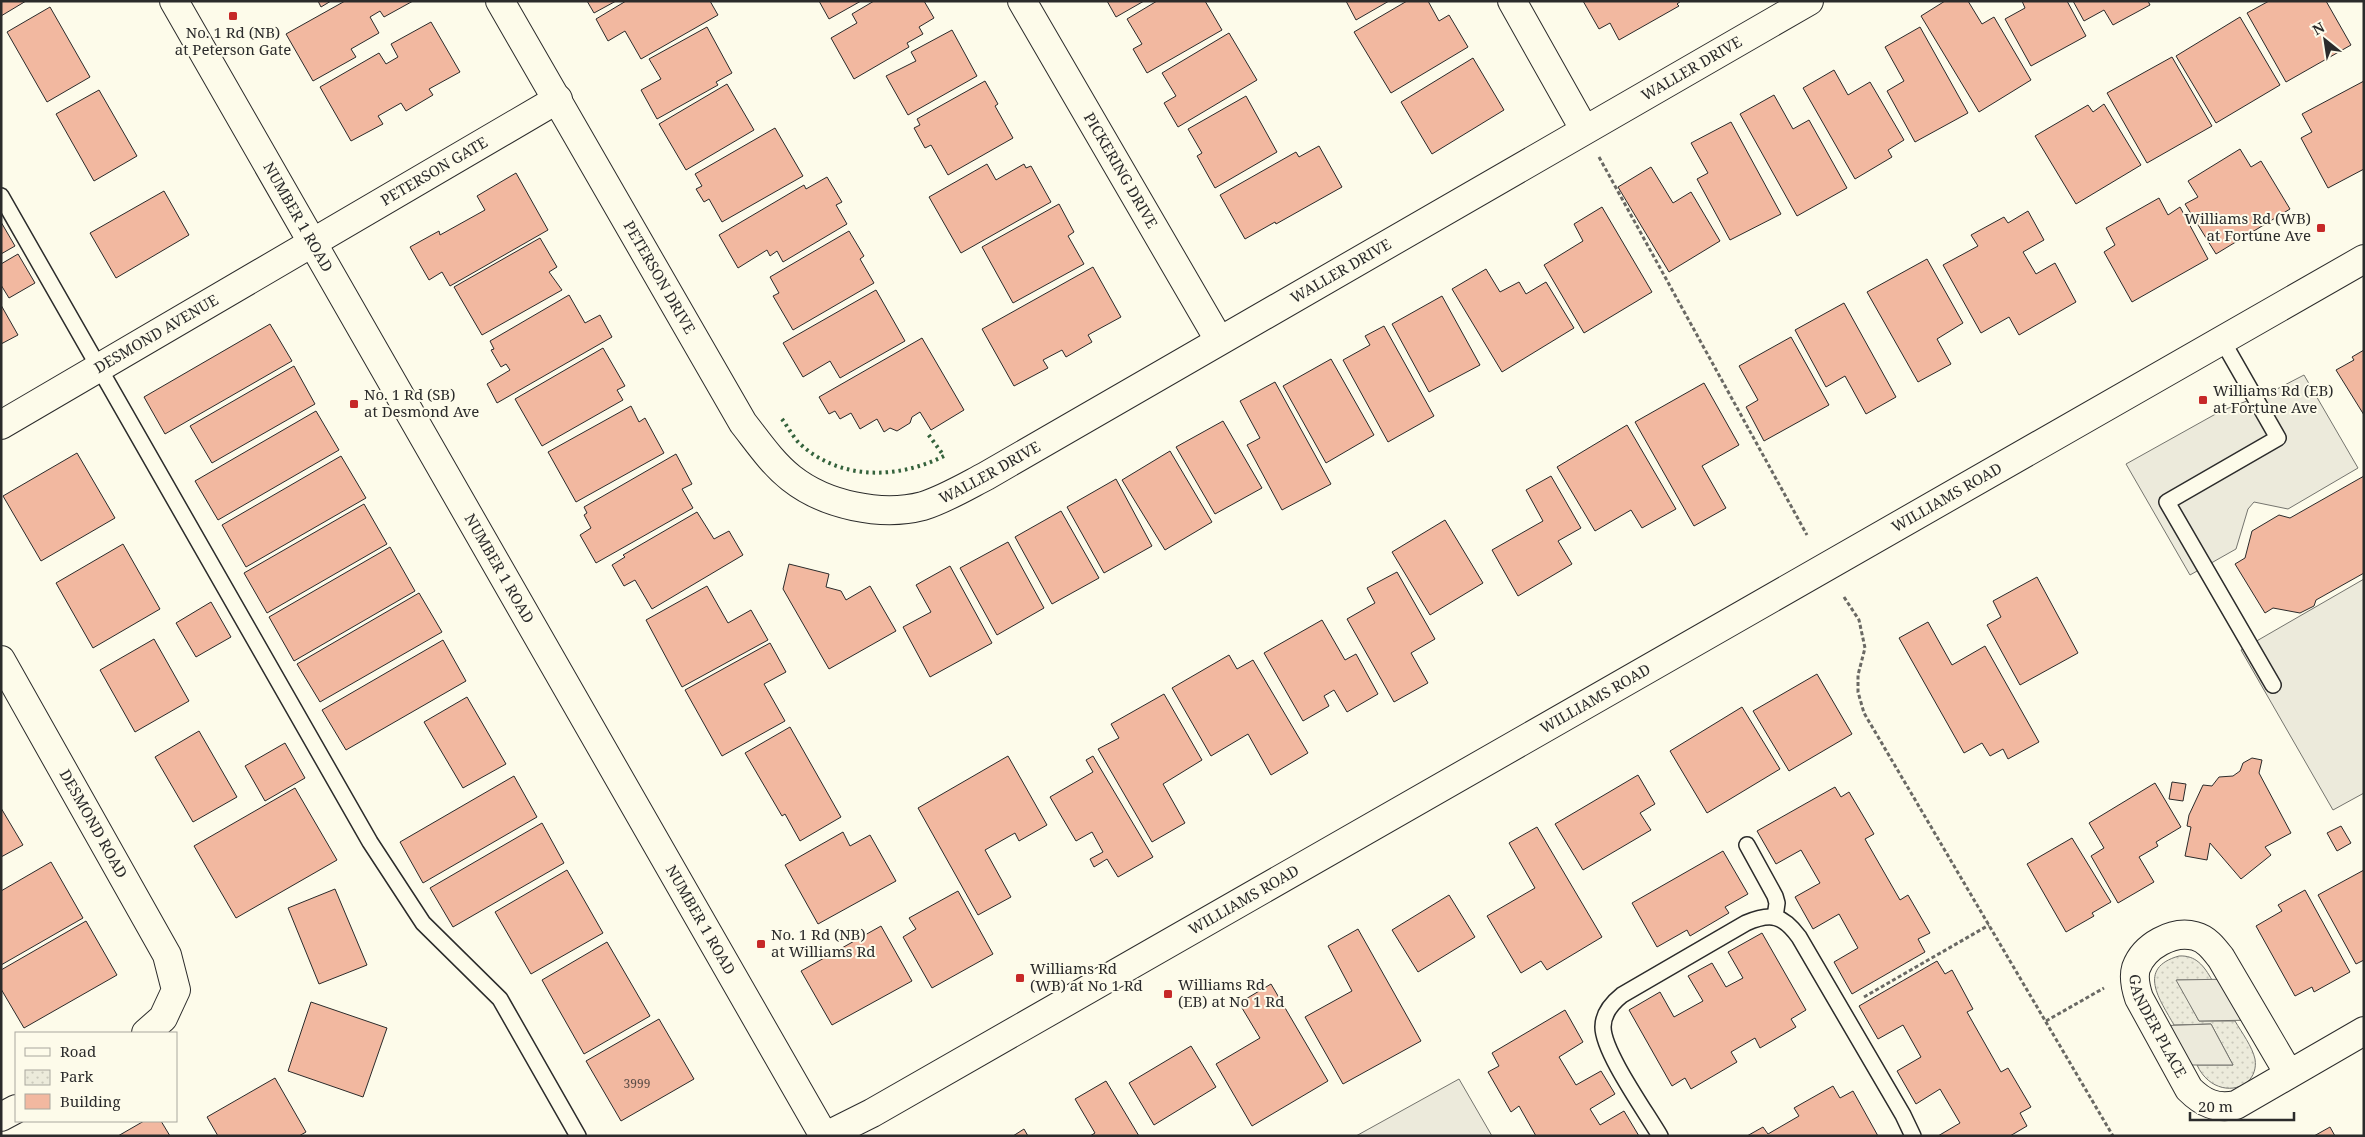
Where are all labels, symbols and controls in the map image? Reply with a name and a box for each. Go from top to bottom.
marker: No. 1 Rd (NB) at Peterson Gate [227,10,239,22]
north arrow [2300,15,2350,65]
text: N [2309,17,2328,39]
place label: No. 1 Rd (NB) at Peterson Gate [175,22,291,59]
street label: WALLER DRIVE [1637,31,1745,105]
street label: PICKERING DRIVE [1080,108,1163,232]
street label: PETERSON GATE [377,132,491,210]
street label: NUMBER 1 ROAD [259,158,338,275]
place label: Williams Rd (WB) at Fortune Ave [2184,208,2311,245]
street label: PETERSON DRIVE [620,217,700,337]
marker: Williams Rd (WB) at Fortune Ave [2315,222,2327,234]
street label: WALLER DRIVE [1287,233,1394,307]
street label: DESMOND AVENUE [90,289,221,377]
place label: Williams Rd (EB) at Fortune Ave [2213,380,2333,417]
place label: No. 1 Rd (SB) at Desmond Ave [364,384,479,421]
marker: Williams Rd (EB) at Fortune Ave [2197,394,2209,406]
marker: No. 1 Rd (SB) at Desmond Ave [348,398,360,410]
street label: WALLER DRIVE [935,436,1044,508]
street label: WILLIAMS ROAD [1888,457,2005,536]
street label: NUMBER 1 ROAD [461,510,539,627]
street label: WILLIAMS ROAD [1536,658,1654,738]
street label: DESMOND ROAD [55,765,133,881]
street label: WILLIAMS ROAD [1185,860,1302,939]
street label: NUMBER 1 ROAD [662,861,741,978]
place label: No. 1 Rd (NB) at Williams Rd [771,924,876,961]
marker: No. 1 Rd (NB) at Williams Rd [755,938,767,950]
place label: Williams Rd (WB) at No 1 Rd [1030,958,1143,995]
marker: Williams Rd (WB) at No 1 Rd [1014,972,1026,984]
street label: GANDER PLACE [2126,973,2192,1081]
place label: Williams Rd (EB) at No 1 Rd [1178,974,1284,1011]
marker: Williams Rd (EB) at No 1 Rd [1162,988,1174,1000]
legend [15,1032,178,1122]
text: Road [60,1041,96,1061]
text: Park [60,1066,94,1086]
house number: 3999 [624,1075,650,1092]
scale bar [2190,1090,2294,1122]
text: Building [60,1091,121,1111]
text: 20 m [2198,1096,2233,1116]

